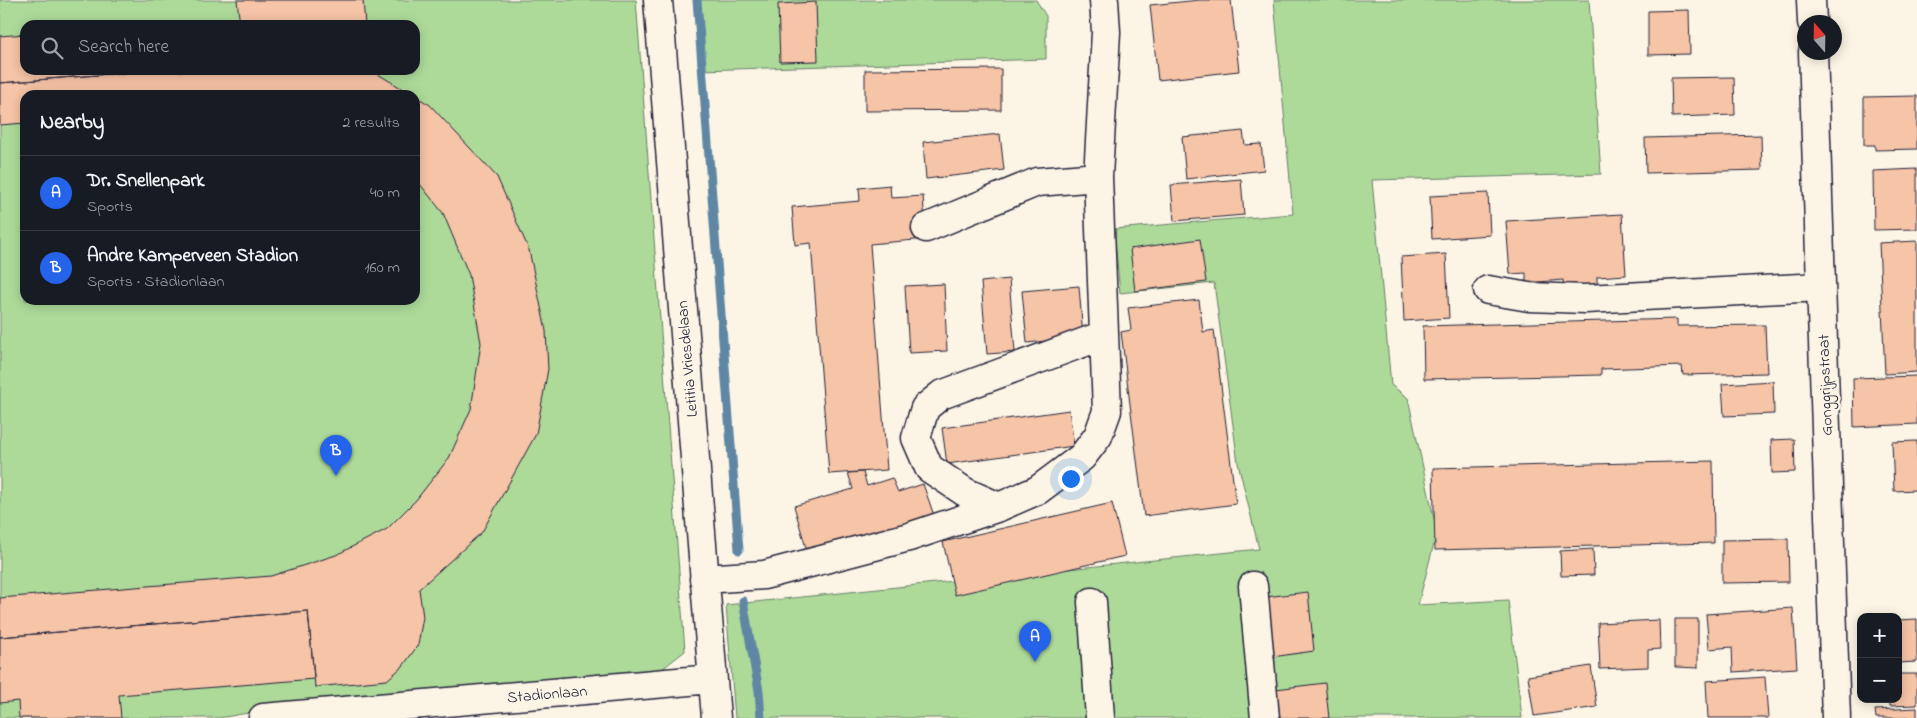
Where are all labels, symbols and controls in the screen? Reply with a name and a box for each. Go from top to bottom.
north arrow [1797,15,1842,60]
search box [20,20,420,75]
icon: search [38,34,66,62]
text: Search here [78,34,169,61]
text: Nearby [40,108,104,138]
text: 2 results [342,111,400,135]
text: Dr. Snellenpark [87,168,205,195]
text: A [51,181,61,205]
text: 40 m [370,181,400,205]
text: Sports [87,195,133,219]
text: Andre Kamperveen Stadion [87,243,298,270]
text: B [51,256,61,280]
text: 160 m [365,256,400,280]
text: Sports · Stadionlaan [87,270,224,294]
street label: Letitia Vriesdelaan [671,299,705,418]
street label: Gonggrijpstraat [1812,333,1840,436]
pin: B [320,435,352,476]
your location [1058,466,1084,492]
map controls [1857,613,1902,703]
button: + [1857,613,1902,658]
pin: A [1019,621,1051,662]
button: − [1857,658,1902,703]
street label: Stadionlaan [506,680,588,710]

